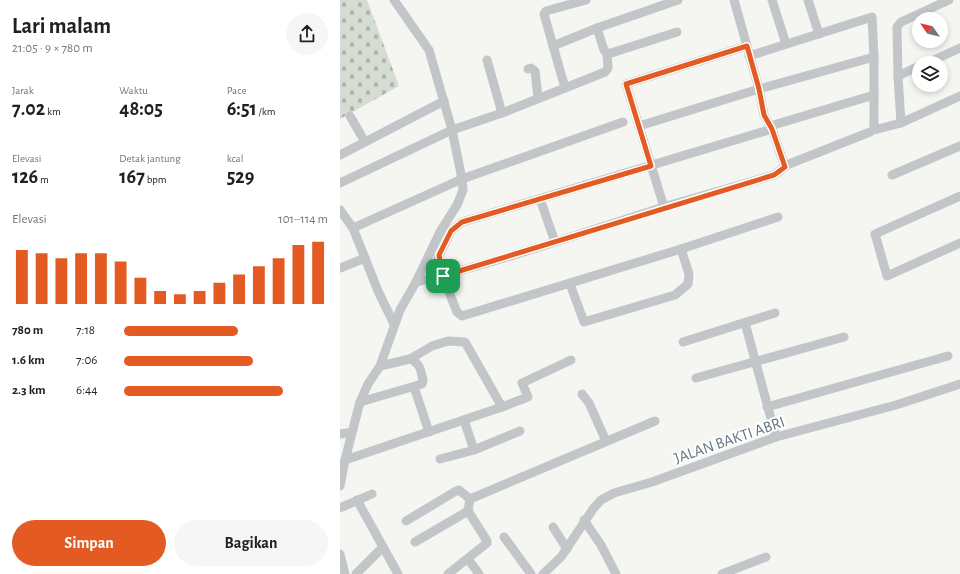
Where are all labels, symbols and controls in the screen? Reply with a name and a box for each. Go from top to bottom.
north arrow [912,12,948,48]
map controls [912,12,948,92]
button: share [286,13,328,55]
text: Lari malam [12,15,111,37]
text: 21:05 · 9 × 780 m [12,42,93,55]
button: layers [912,56,948,92]
text: Jarak [12,85,34,96]
text: Waktu [119,85,148,96]
text: Pace [227,85,246,96]
text: 7.02 [12,99,45,119]
text: 48:05 [119,99,163,119]
text: 6:51 [227,99,257,119]
text: km [45,106,61,117]
text: /km [257,106,276,117]
text: Elevasi [12,153,41,164]
text: Detak jantung [119,153,181,164]
text: kcal [227,153,243,164]
text: 126 [12,167,38,187]
text: 167 [119,167,145,187]
text: 529 [227,167,254,187]
text: m [38,174,49,185]
text: bpm [145,174,167,185]
text: Elevasi [12,213,47,226]
text: 101–114 m [278,213,328,226]
pin [426,259,460,293]
icon: arrive [432,265,454,287]
text: 780 m [12,324,43,337]
text: 7:18 [76,324,95,337]
text: 1.6 km [12,354,45,367]
text: 7:06 [76,354,97,367]
text: 2.3 km [12,384,46,397]
text: 6:44 [76,384,98,397]
street label: JALAN BAKTI ABRI [672,414,787,466]
button: Simpan [12,520,166,566]
button: Bagikan [174,520,328,566]

